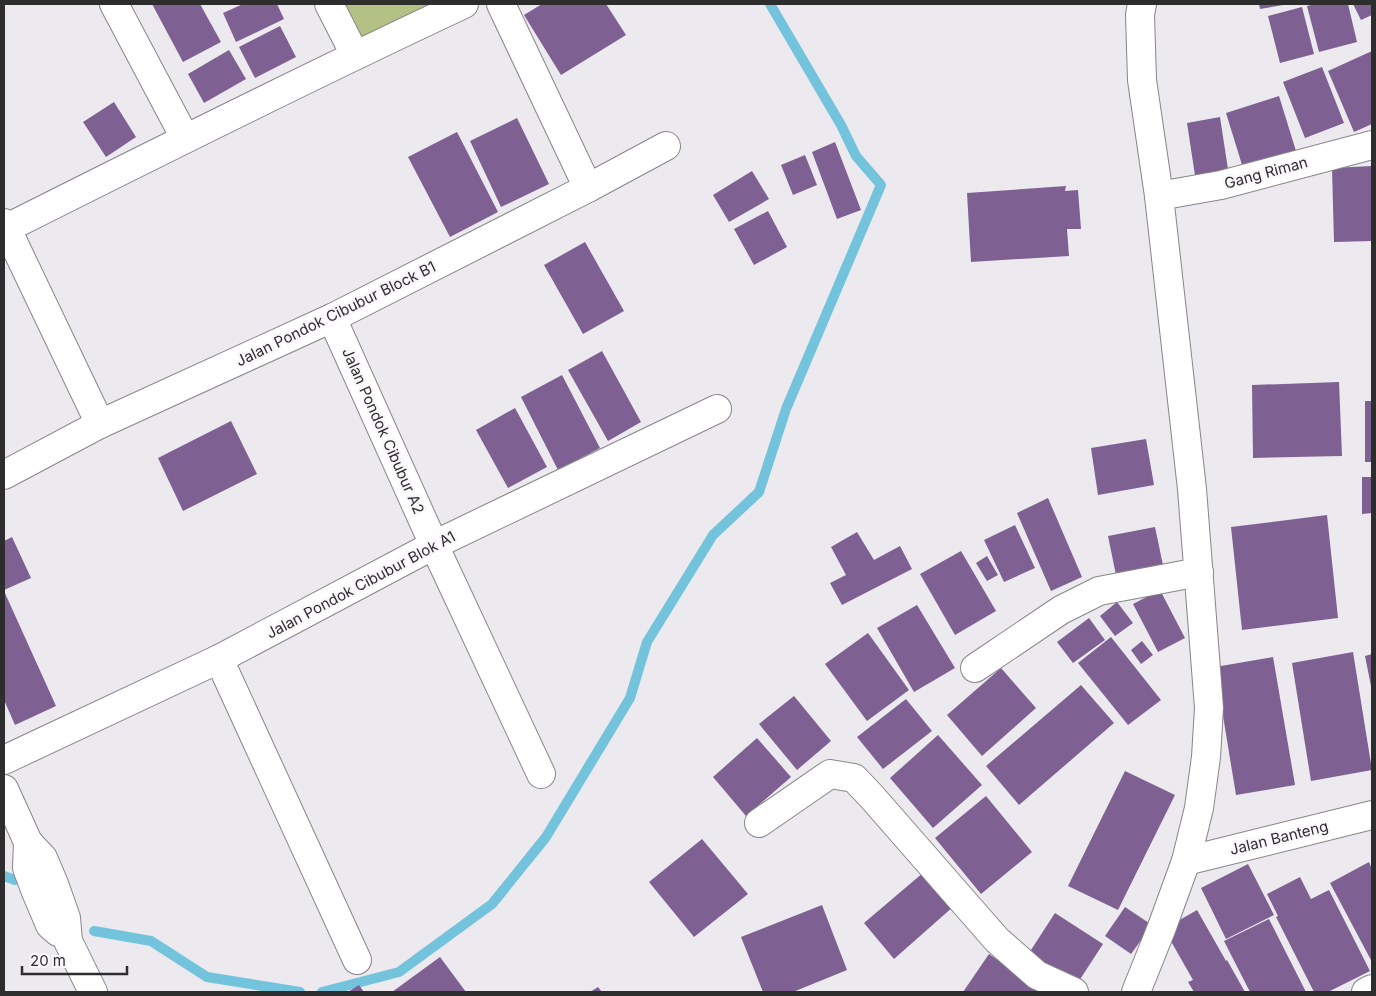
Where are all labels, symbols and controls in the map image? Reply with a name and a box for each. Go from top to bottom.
street label: Gang Riman [1222,152,1310,193]
street label: Jalan Pondok Cibubur Block B1 [233,257,439,370]
street label: Jalan Pondok Cibubur A2 [338,345,429,517]
street label: Jalan Pondok Cibubur Blok A1 [263,527,459,643]
street label: Jalan Banteng [1228,816,1330,859]
scale bar [22,944,128,976]
text: 20 m [30,951,66,970]

